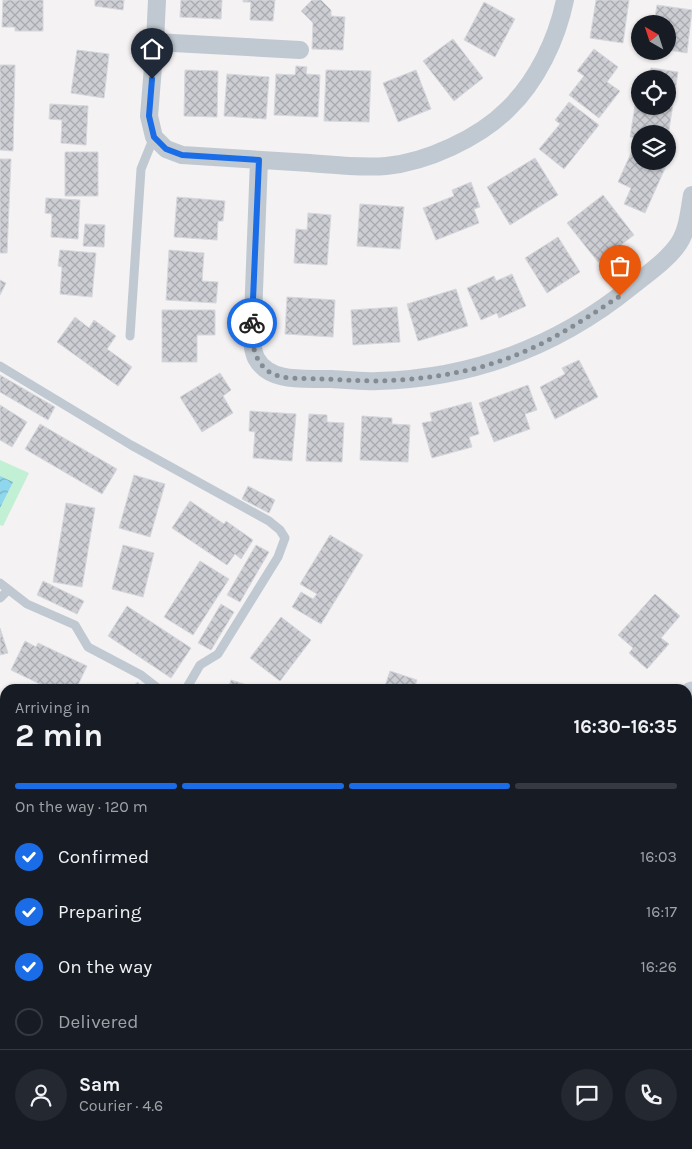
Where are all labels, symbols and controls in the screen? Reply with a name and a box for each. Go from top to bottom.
north arrow [631,15,676,60]
map controls [631,15,676,170]
pin [131,28,173,79]
icon: home [138,35,166,63]
button: locate [631,70,676,115]
button: layers [631,125,676,170]
pin [599,245,641,296]
icon: bag [606,252,634,280]
courier [227,298,277,348]
icon: bike [238,309,266,337]
text: Arriving in [15,698,90,717]
text: 16:30–16:35 [573,716,677,738]
text: 2 min [15,717,103,754]
text: On the way · 120 m [15,797,148,816]
icon: check [15,843,43,871]
text: Confirmed [58,846,149,868]
text: 16:03 [640,847,677,866]
icon: check [15,898,43,926]
text: Preparing [58,901,141,923]
text: 16:17 [646,902,677,921]
icon: check [15,953,43,981]
text: On the way [58,956,152,978]
text: 16:26 [640,957,677,976]
text: Delivered [58,1011,138,1033]
button: person [15,1069,67,1121]
button: chat [561,1069,613,1121]
button: phone [625,1069,677,1121]
text: Sam [79,1074,120,1096]
text: Courier · 4.6 [79,1096,163,1115]

